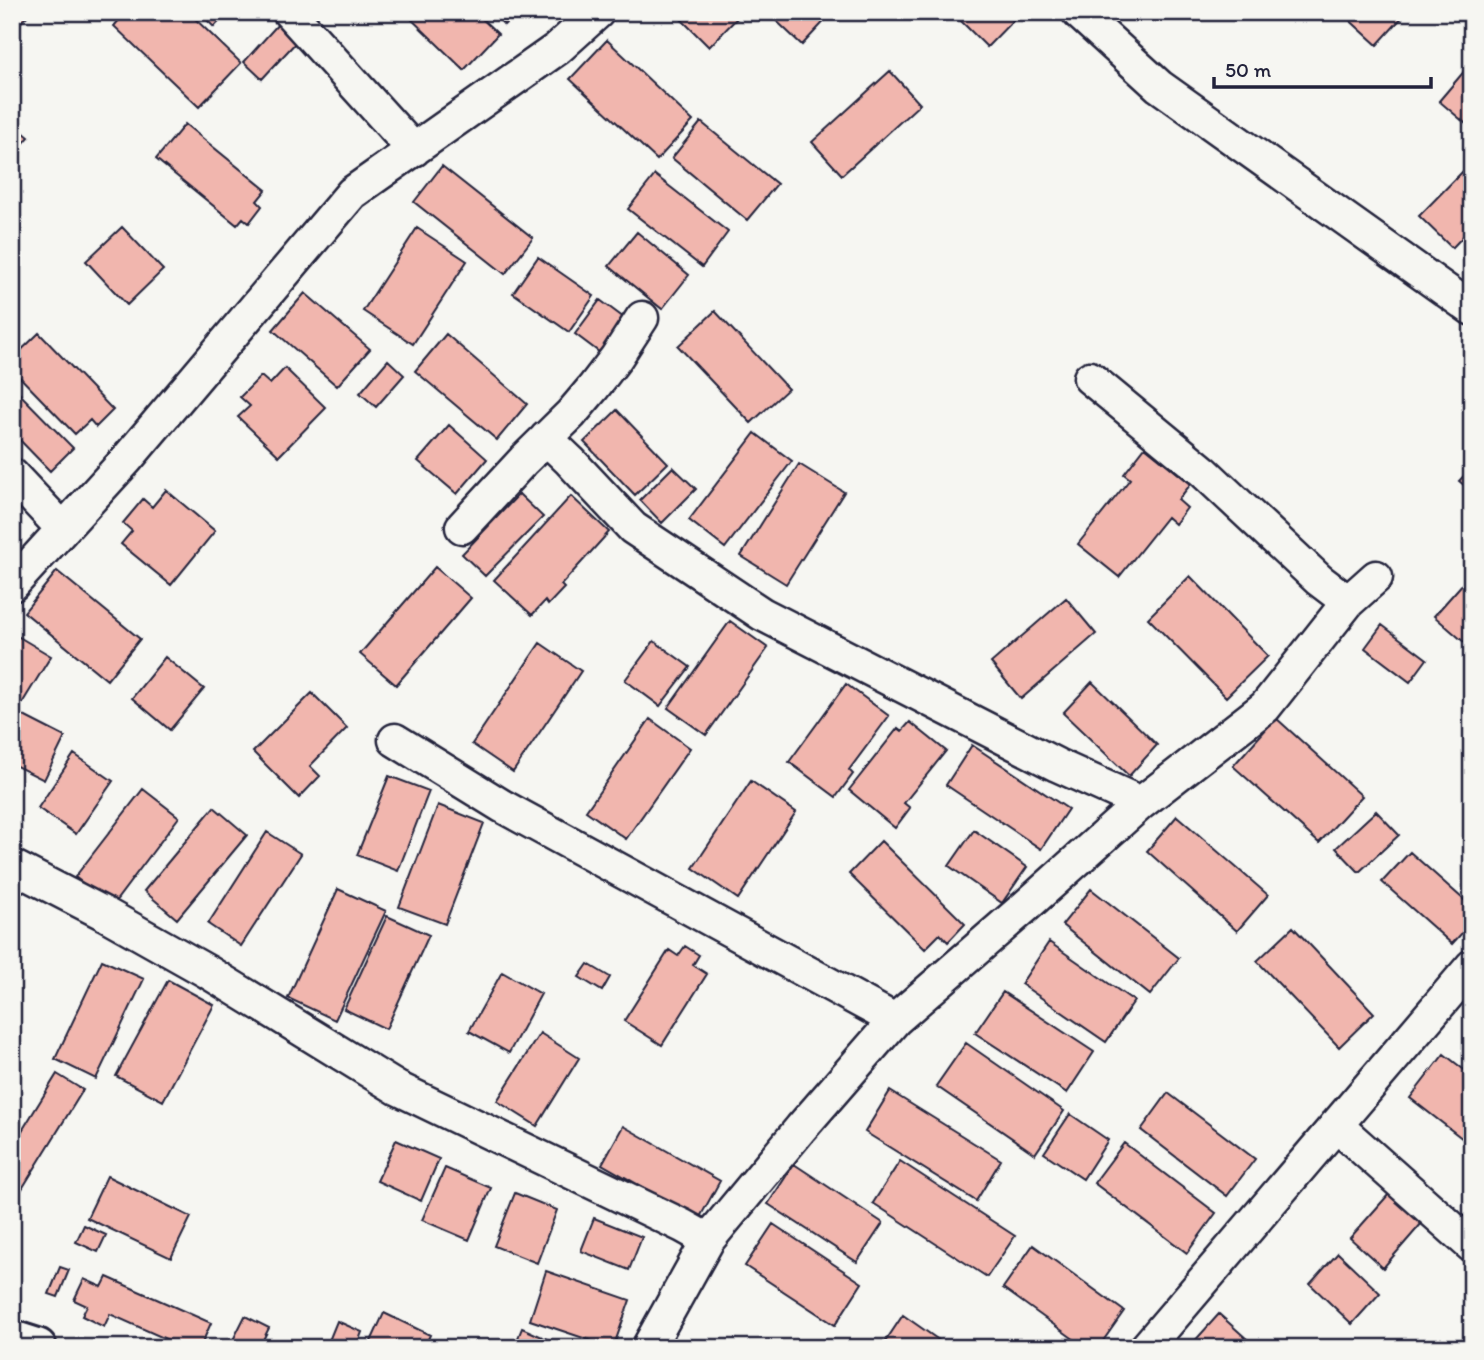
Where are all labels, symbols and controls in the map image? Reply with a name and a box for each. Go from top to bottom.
scale bar [1214,46,1432,90]
text: 50 m [1225,57,1272,82]

